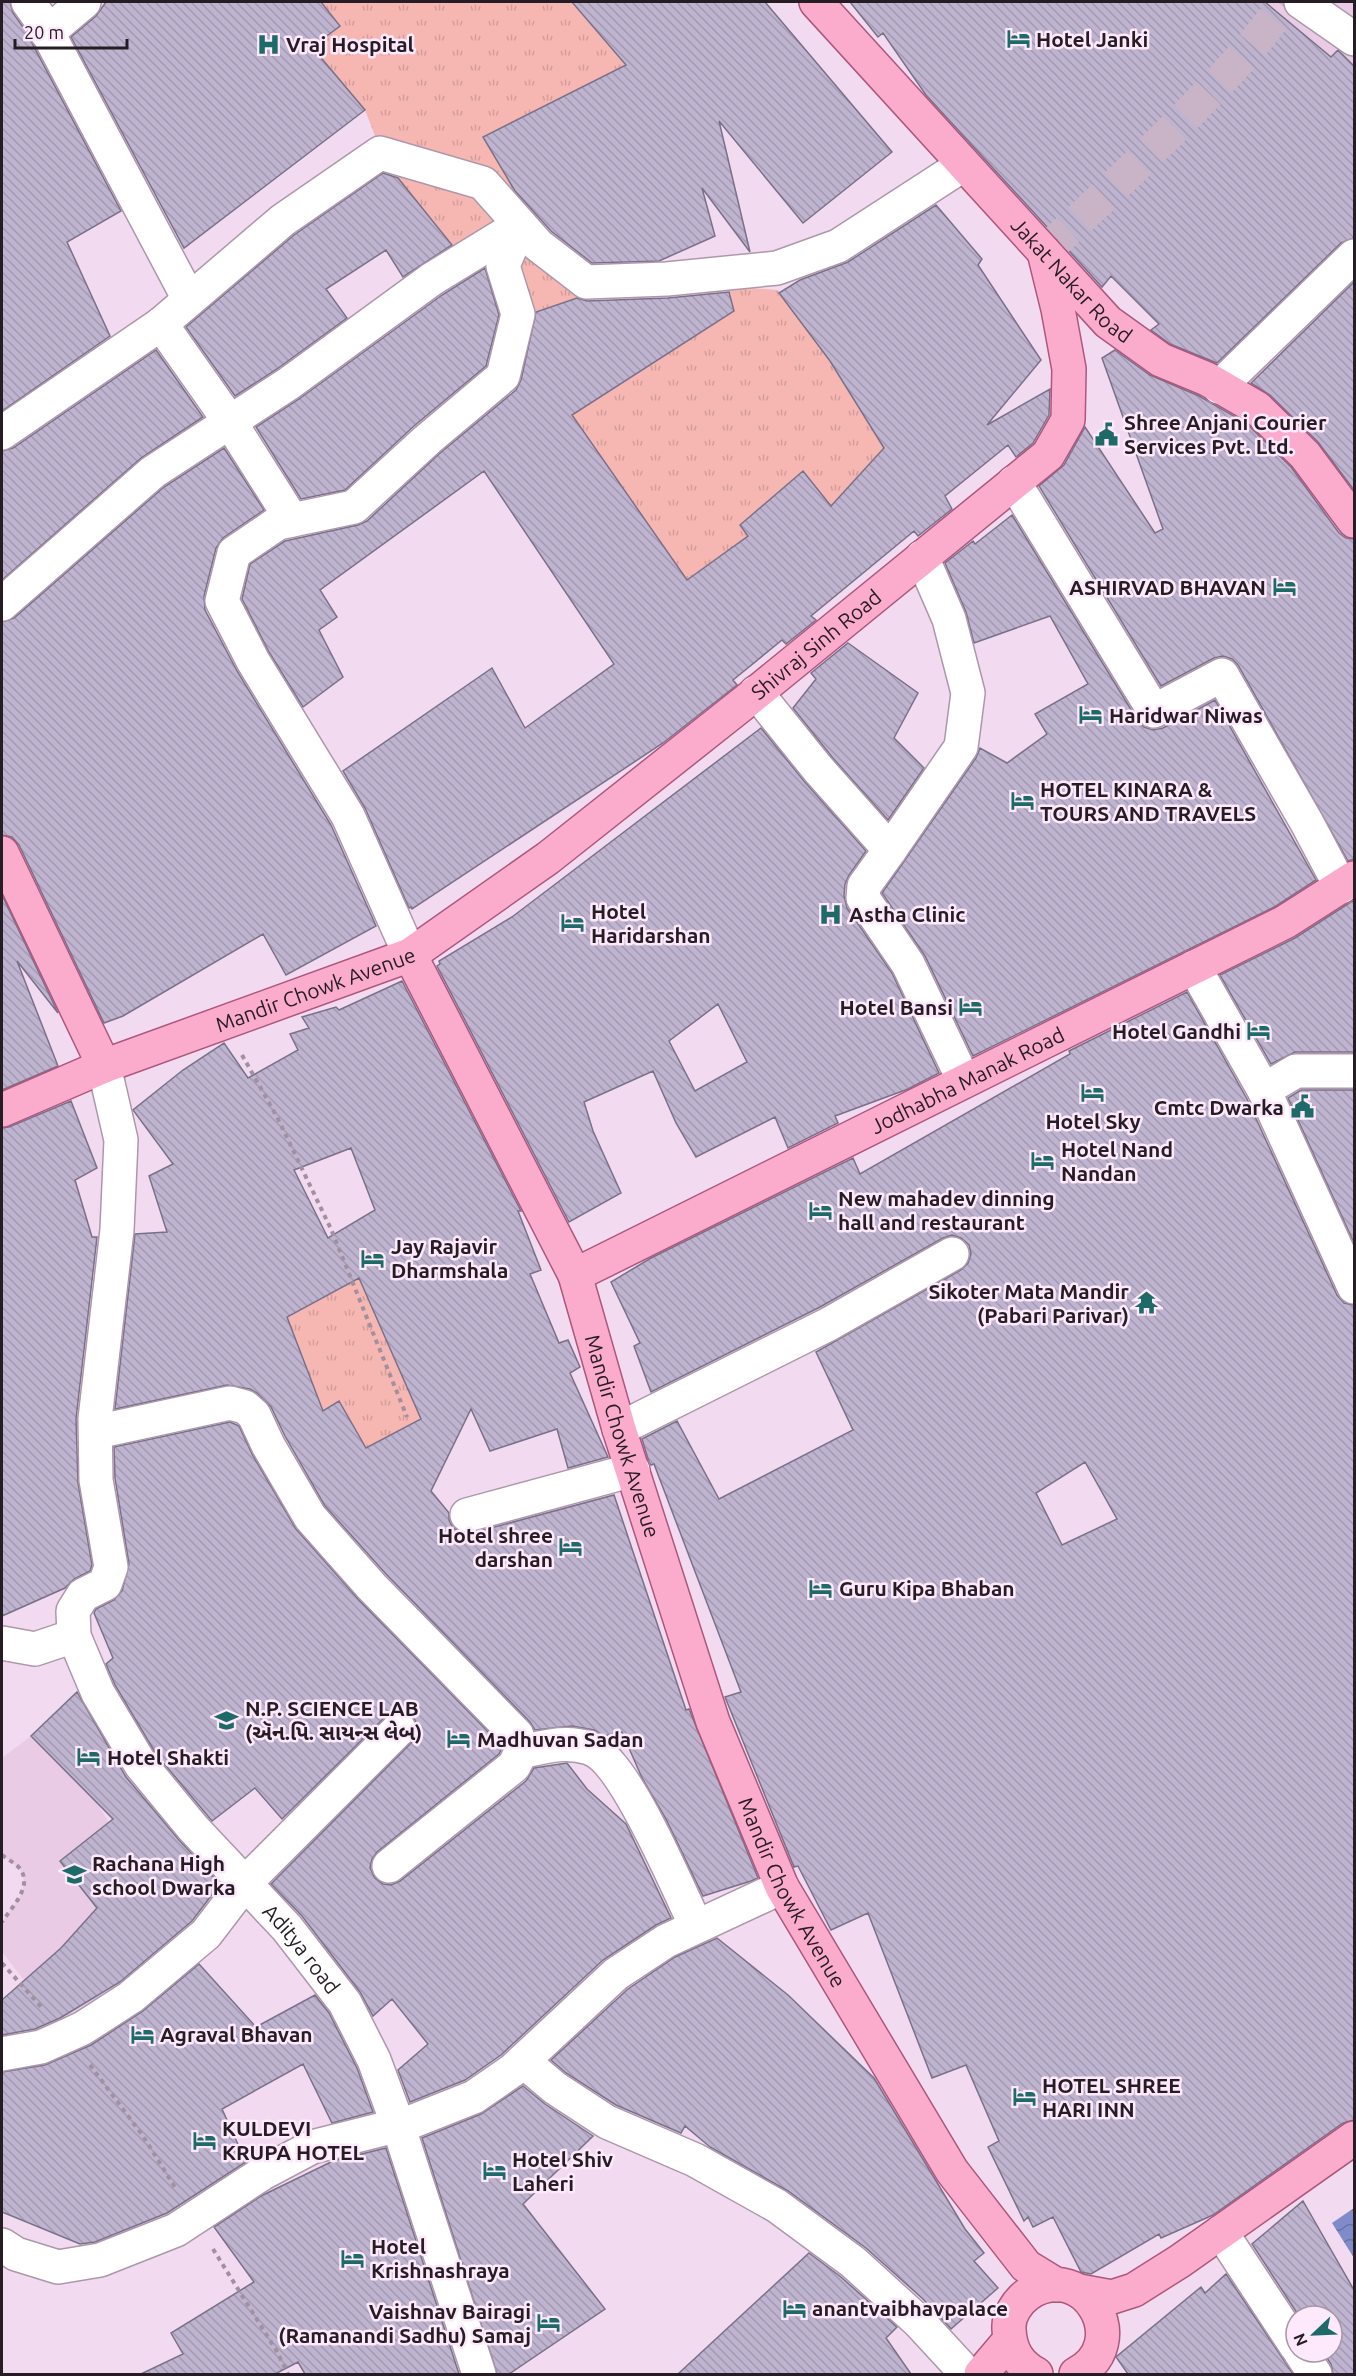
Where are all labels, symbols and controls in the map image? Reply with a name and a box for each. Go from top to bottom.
scale bar [15,12,128,50]
text: 20 m [24,22,64,42]
hotel icon: Hotel Janki [1005,26,1031,52]
place label: Hotel Janki [1036,27,1148,51]
hospital icon: Vraj Hospital [255,31,281,57]
place label: Vraj Hospital [286,32,414,56]
street label: Jakat Nakar Road [1007,213,1137,347]
place label: Shree Anjani Courier Services Pvt. Ltd. [1124,410,1327,458]
public building icon: Shree Anjani Courier Services Pvt. Ltd. [1093,421,1119,447]
hotel icon: ASHIRVAD BHAVAN [1271,574,1297,600]
place label: ASHIRVAD BHAVAN [1069,575,1266,599]
street label: Shivraj Sinh Road [746,584,886,704]
hotel icon: Haridwar Niwas [1078,702,1104,728]
place label: Haridwar Niwas [1109,703,1263,727]
place label: HOTEL KINARA & TOURS AND TRAVELS [1040,777,1256,825]
hotel icon: HOTEL KINARA & TOURS AND TRAVELS [1009,788,1035,814]
place label: Hotel Haridarshan [591,899,711,947]
hospital icon: Astha Clinic [818,901,844,927]
place label: Astha Clinic [849,902,966,926]
hotel icon: Hotel Haridarshan [560,910,586,936]
street label: Mandir Chowk Avenue [212,942,419,1037]
hotel icon: Hotel Bansi [958,994,984,1020]
place label: Hotel Bansi [840,995,953,1019]
hotel icon: Hotel Gandhi [1246,1018,1272,1044]
place label: Hotel Gandhi [1112,1019,1241,1043]
street label: Jodhabha Manak Road [866,1022,1068,1138]
hotel icon: Hotel Sky [1080,1080,1106,1106]
public building icon: Cmtc Dwarka [1289,1094,1315,1120]
place label: Cmtc Dwarka [1154,1095,1284,1119]
place label: Hotel Sky [1045,1109,1141,1133]
place label: Hotel Nand Nandan [1061,1137,1173,1185]
hotel icon: Hotel Nand Nandan [1030,1148,1056,1174]
place label: New mahadev dinning hall and restaurant [838,1186,1055,1234]
hotel icon: New mahadev dinning hall and restaurant [807,1197,833,1223]
place label: Jay Rajavir Dharmshala [391,1234,508,1282]
hotel icon: Jay Rajavir Dharmshala [360,1245,386,1271]
place label: Sikoter Mata Mandir (Pabari Parivar) [928,1279,1129,1327]
temple icon: Sikoter Mata Mandir (Pabari Parivar) [1134,1290,1160,1316]
street label: Mandir Chowk Avenue [581,1332,665,1541]
place label: Hotel shree darshan [438,1523,553,1571]
hotel icon: Hotel shree darshan [558,1534,584,1560]
hotel icon: Guru Kipa Bhaban [808,1575,834,1601]
place label: Guru Kipa Bhaban [839,1576,1015,1600]
place label: N.P. SCIENCE LAB (ઍન.પિ. સાયન્સ લેબ) [245,1696,422,1744]
school or university icon: N.P. SCIENCE LAB (ઍન.પિ. સાયન્સ લેબ) [214,1707,240,1733]
hotel icon: Madhuvan Sadan [446,1726,472,1752]
place label: Madhuvan Sadan [477,1727,644,1751]
hotel icon: Hotel Shakti [76,1744,102,1770]
place label: Hotel Shakti [107,1745,229,1769]
street label: Mandir Chowk Avenue [734,1794,851,1992]
place label: Rachana High school Dwarka [92,1851,236,1899]
school or university icon: Rachana High school Dwarka [61,1862,87,1888]
street label: Aditya road [258,1899,345,1998]
hotel icon: Agraval Bhavan [129,2021,155,2047]
place label: Agraval Bhavan [160,2022,313,2046]
place label: HOTEL SHREE HARI INN [1042,2073,1181,2121]
hotel icon: HOTEL SHREE HARI INN [1011,2084,1037,2110]
place label: KULDEVI KRUPA HOTEL [222,2116,364,2164]
hotel icon: KULDEVI KRUPA HOTEL [191,2127,217,2153]
place label: Hotel Shiv Laheri [512,2147,613,2195]
hotel icon: Hotel Shiv Laheri [481,2158,507,2184]
place label: Hotel Krishnashraya [371,2234,510,2282]
hotel icon: Hotel Krishnashraya [340,2245,366,2271]
hotel icon: anantvaibhavpalace [781,2295,807,2321]
place label: anantvaibhavpalace [812,2296,1008,2320]
place label: Vaishnav Bairagi (Ramanandi Sadhu) Samaj [278,2299,531,2347]
north arrow [1284,2304,1344,2364]
hotel icon: Vaishnav Bairagi (Ramanandi Sadhu) Samaj [536,2310,562,2336]
text: N [1290,2331,1311,2349]

